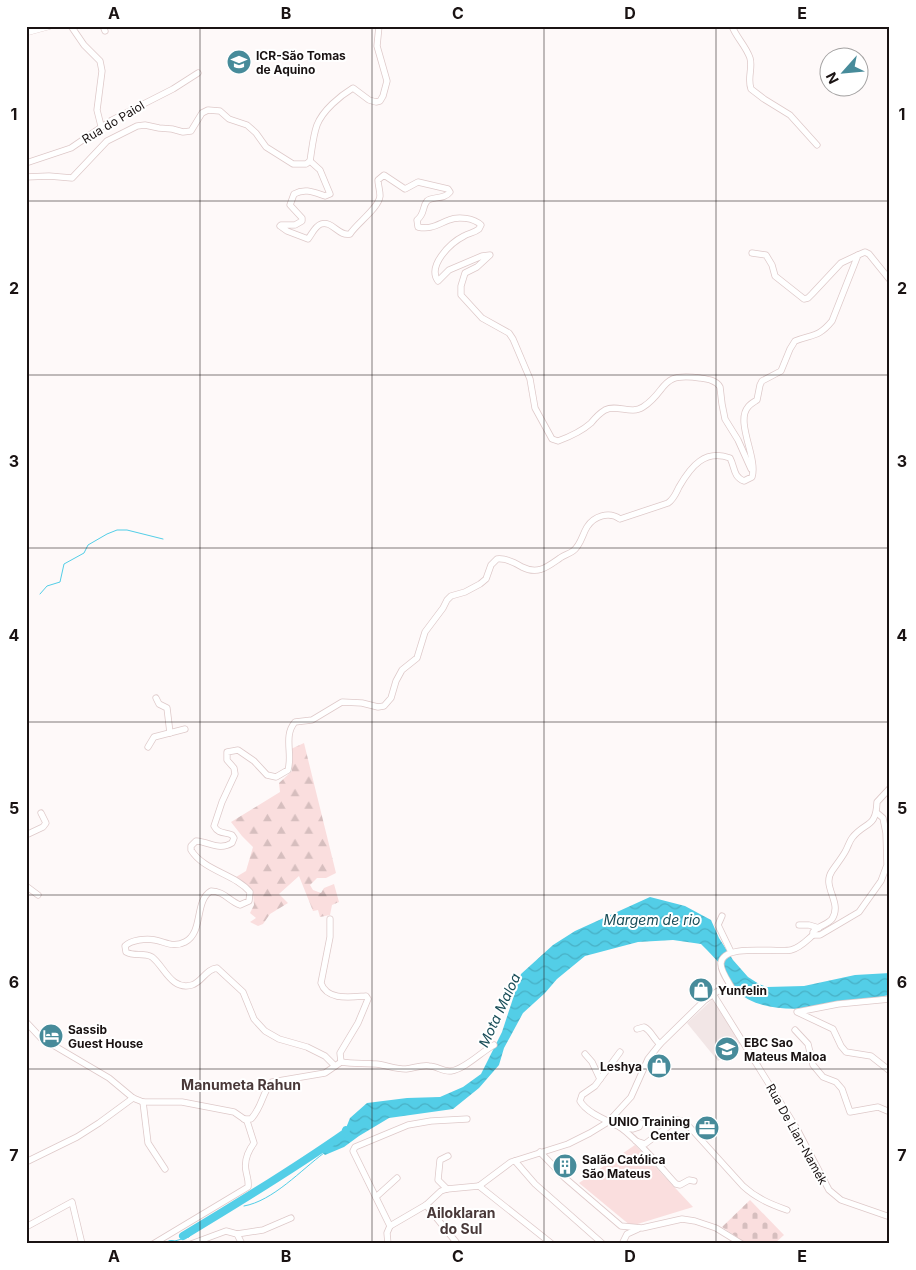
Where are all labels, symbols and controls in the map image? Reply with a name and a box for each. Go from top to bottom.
text: A [108,3,120,23]
text: B [281,3,291,23]
text: C [452,3,464,23]
text: D [624,3,636,23]
text: E [797,3,807,23]
place label: ICR-São Tomas de Aquino [256,48,346,77]
north arrow [818,48,868,98]
school or university icon: ICR-São Tomas de Aquino [226,49,252,75]
text: N [822,70,842,87]
street label: Rua do Paiol [79,97,147,147]
text: 1 [11,104,17,124]
text: 1 [899,104,905,124]
text: 2 [9,278,19,298]
text: 2 [897,278,907,298]
text: 3 [9,451,19,471]
text: 3 [897,451,907,471]
text: 4 [9,625,20,645]
text: 4 [897,625,908,645]
text: 5 [9,798,19,818]
text: 5 [897,798,907,818]
water label: Margem de rio [603,911,701,928]
water label: Mota Maloa [474,970,524,1050]
text: 6 [9,972,19,992]
text: 6 [897,972,907,992]
shop icon: Yunfelin [688,977,714,1003]
place label: Yunfelin [718,983,767,998]
place label: Sassib Guest House [68,1022,143,1051]
hotel icon: Sassib Guest House [38,1023,64,1049]
place label: EBC Sao Mateus Maloa [744,1035,826,1064]
school or university icon: EBC Sao Mateus Maloa [714,1036,740,1062]
shop icon: Leshya [646,1053,672,1079]
place label: Leshya [600,1059,642,1074]
district label: Manumeta Rahun [181,1076,301,1093]
street label: Rua De Lian-Namék [763,1081,831,1187]
place label: UNIO Training Center [609,1114,690,1143]
office icon: UNIO Training Center [694,1115,720,1141]
text: 7 [9,1145,19,1165]
text: 7 [897,1145,907,1165]
place label: Salão Católica São Mateus [582,1152,665,1181]
building icon: Salão Católica São Mateus [552,1153,578,1179]
district label: Ailoklaran do Sul [426,1204,496,1237]
text: A [108,1246,120,1266]
text: B [281,1246,291,1266]
text: C [452,1246,464,1266]
text: D [624,1246,636,1266]
text: E [797,1246,807,1266]

